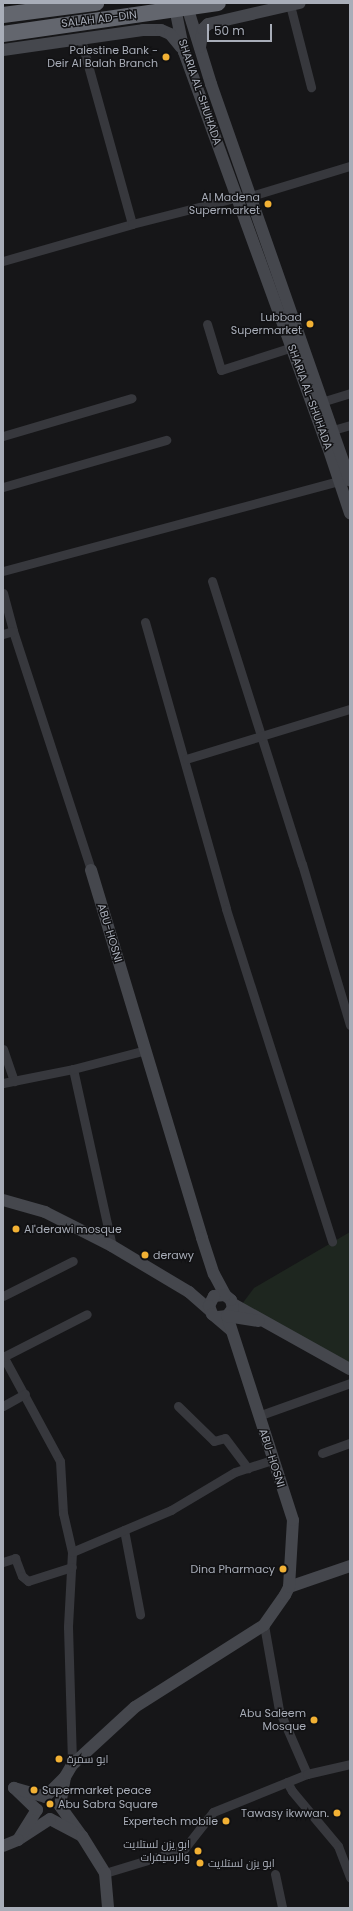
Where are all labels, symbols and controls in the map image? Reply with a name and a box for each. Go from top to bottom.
street label: SALAH AD-DIN [60,8,138,30]
scale bar [209,16,274,42]
text: 50 m [214,22,245,39]
street label: SHARIA AL-SHUHADA [176,37,224,147]
place label: Palestine Bank - Deir Al Balah Branch [47,44,158,70]
marker: Palestine Bank - Deir Al Balah Branch [161,52,171,62]
place label: Al Madena Supermarket [189,191,260,217]
marker: Al Madena Supermarket [263,199,273,209]
place label: Lubbad Supermarket [231,311,302,337]
marker: Lubbad Supermarket [305,319,315,329]
street label: SHARIA AL-SHUHADA [285,343,335,451]
street label: ABU-HOSNI [95,902,125,964]
place label: Al'derawi mosque [24,1222,122,1236]
marker: Al'derawi mosque [11,1224,21,1234]
place label: derawy [153,1248,194,1262]
marker: derawy [140,1250,150,1260]
street label: ABU-HOSNI [256,1427,288,1489]
place label: Dina Pharmacy [191,1562,275,1576]
marker: Dina Pharmacy [278,1564,288,1574]
place label: Abu Saleem Mosque [240,1707,306,1733]
marker: Abu Saleem Mosque [309,1715,319,1725]
place label: ابو سمرة [67,1752,108,1766]
marker: ابو سمرة [54,1754,64,1764]
place label: Supermarket peace [42,1783,151,1797]
marker: Supermarket peace [29,1785,39,1795]
place label: Abu Sabra Square [58,1797,158,1811]
marker: Abu Sabra Square [45,1799,55,1809]
place label: Tawasy ikwwan. [241,1806,329,1820]
marker: Tawasy ikwwan. [332,1808,342,1818]
place label: Expertech mobile [123,1814,218,1828]
marker: Expertech mobile [221,1816,231,1826]
place label: ابو يزن لستلايت والرسيفرات [123,1838,190,1864]
marker: ابو يزن لستلايت والرسيفرات [193,1846,203,1856]
place label: ابو يزن لستلايت [208,1856,275,1870]
marker: ابو يزن لستلايت [195,1858,205,1868]

